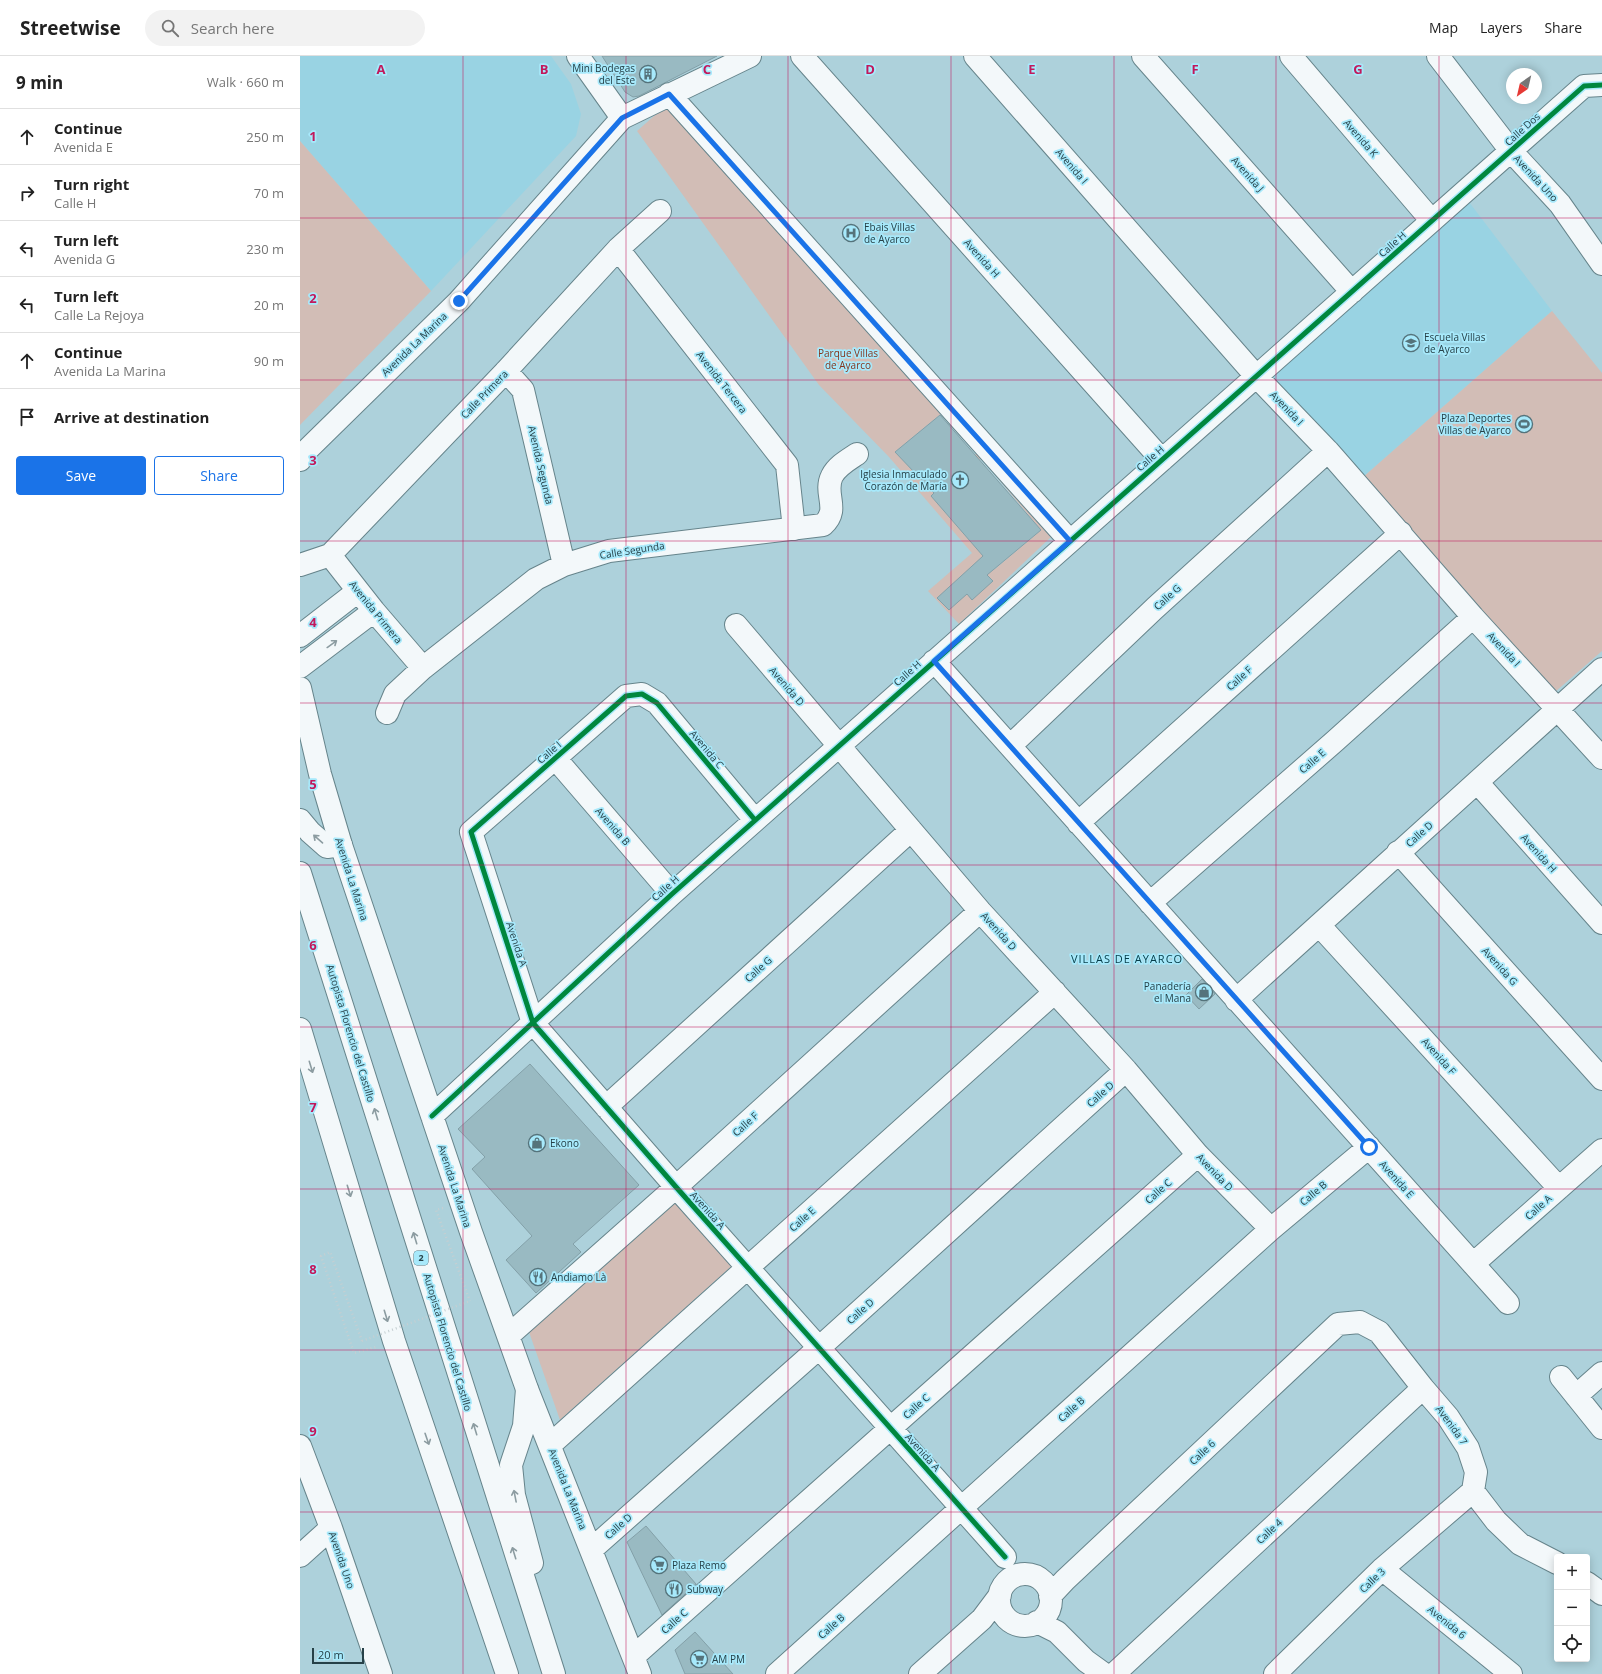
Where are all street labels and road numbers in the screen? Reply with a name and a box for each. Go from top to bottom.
street label: Calle Dos [1501,109,1543,149]
street label: Avenida K [1341,116,1382,161]
street label: Avenida I [1053,145,1091,187]
street label: Avenida Uno [1511,152,1561,204]
street label: Avenida J [1229,154,1267,194]
street label: Calle H [1375,228,1409,260]
street label: Avenida H [961,236,1003,280]
street label: Avenida La Marina [378,309,450,379]
street label: Avenida Tercera [693,348,751,416]
street label: Calle Primera [457,367,511,421]
street label: Avenida I [1267,388,1307,428]
street label: Avenida Segunda [525,424,557,506]
street label: Calle H [1133,442,1167,474]
street label: Calle Segunda [599,538,665,562]
street label: Avenida Primera [346,578,406,646]
street label: Calle G [1150,581,1184,613]
street label: Avenida I [1484,629,1524,669]
street label: Calle H [890,657,924,689]
street label: Calle F [1223,663,1255,693]
street label: Avenida D [766,664,808,708]
street label: Avenida C [687,727,727,771]
street label: Calle I [534,738,564,766]
street label: Calle E [1296,746,1328,776]
street label: Avenida B [593,804,633,848]
street label: Calle D [1402,818,1436,850]
street label: Avenida H [1518,831,1560,875]
street label: Avenida La Marina [332,836,372,922]
street label: Calle H [648,872,682,904]
street label: Avenida D [978,909,1020,953]
street label: Avenida A [503,920,531,969]
street label: Avenida G [1479,944,1521,988]
street label: Calle G [741,953,775,985]
street label: Autopista Florencio del Castillo [323,962,379,1104]
street label: Avenida F [1419,1035,1459,1077]
street label: Calle D [1083,1078,1117,1110]
street label: Calle F [729,1109,761,1139]
street label: Avenida La Marina [435,1143,475,1229]
street label: Avenida D [1194,1150,1236,1194]
street label: Avenida E [1377,1157,1417,1201]
street label: Calle C [1142,1175,1174,1207]
street label: Calle B [1296,1177,1330,1209]
street label: Avenida A [687,1188,729,1232]
street label: Calle A [1522,1191,1555,1223]
street label: Calle E [786,1204,818,1234]
road number: 2 [414,1251,428,1265]
street label: Autopista Florencio del Castillo [420,1271,476,1413]
street label: Calle D [843,1295,877,1327]
street label: Calle C [900,1390,932,1422]
street label: Calle B [1055,1393,1087,1425]
street label: Avenida 7 [1433,1402,1471,1448]
street label: Avenida A [902,1430,944,1474]
street label: Calle 6 [1186,1436,1218,1468]
street label: Avenida La Marina [545,1446,591,1532]
street label: Calle D [601,1510,635,1542]
street label: Calle 4 [1253,1515,1285,1547]
street label: Avenida Uno [326,1530,358,1590]
street label: Calle 3 [1356,1564,1388,1596]
street label: Avenida 6 [1425,1602,1469,1642]
street label: Calle C [658,1605,690,1637]
street label: Calle B [815,1610,847,1642]

